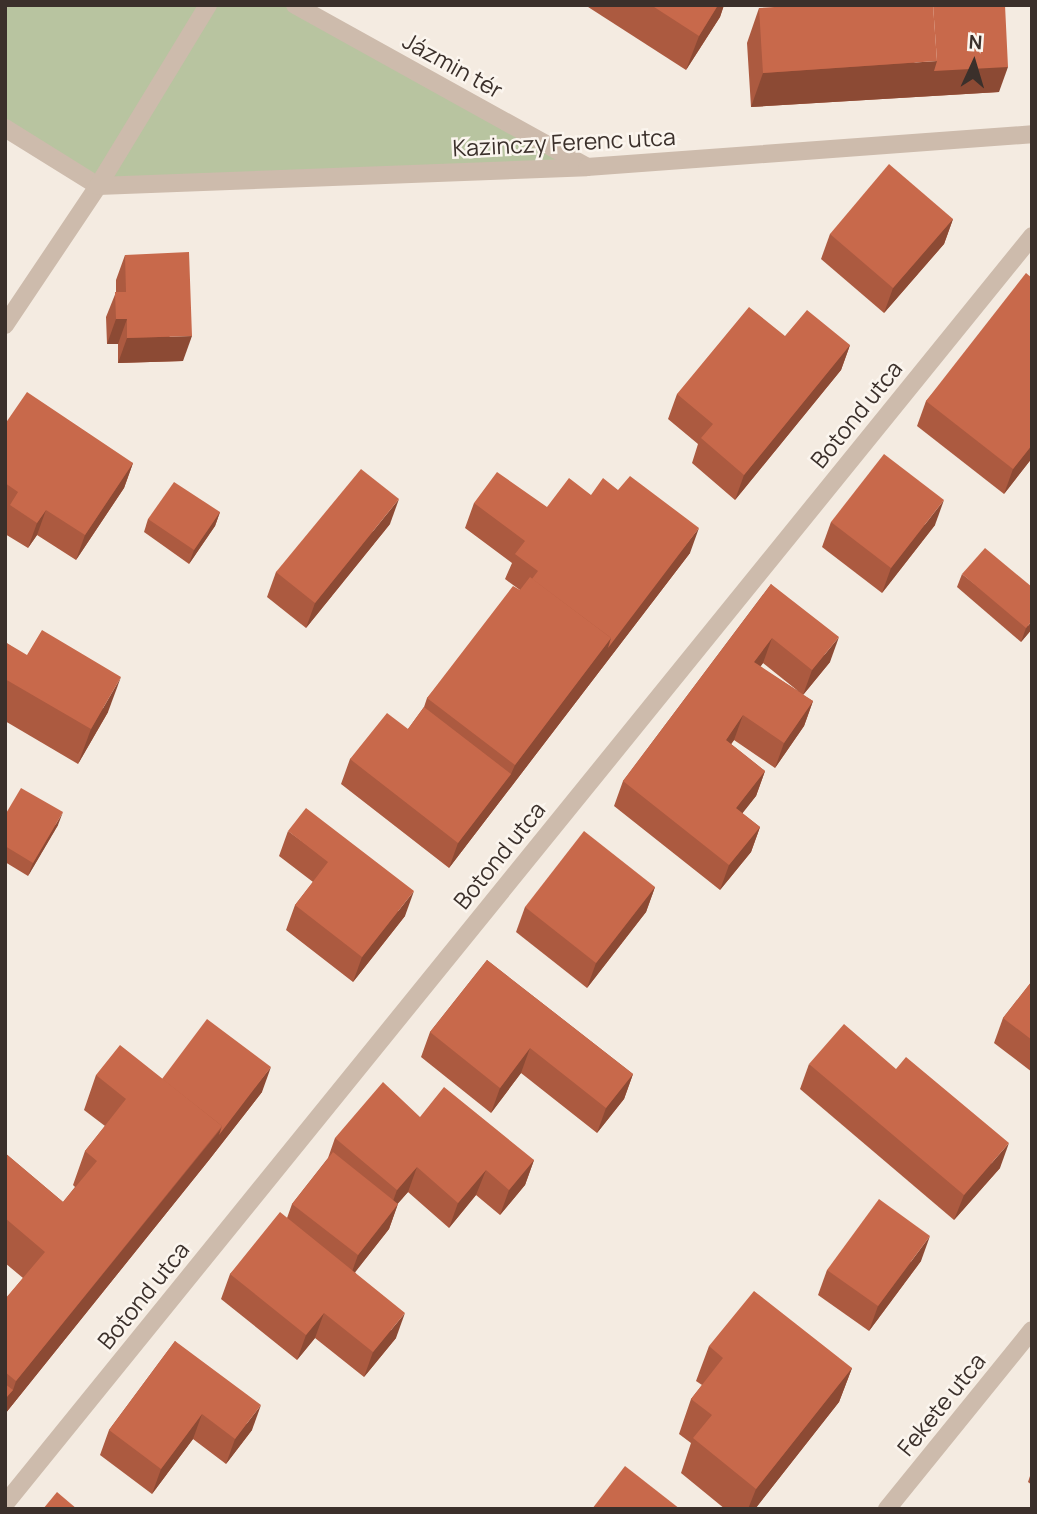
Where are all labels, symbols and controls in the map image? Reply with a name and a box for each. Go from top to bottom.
street label: Jázmin tér [398,26,508,104]
north arrow [939,28,1009,98]
text: N [968,29,983,55]
street label: Kazinczy Ferenc utca [452,122,676,162]
street label: Botond utca [804,355,908,473]
street label: Botond utca [447,796,551,914]
street label: Botond utca [91,1236,195,1354]
street label: Fekete utca [891,1347,991,1461]

